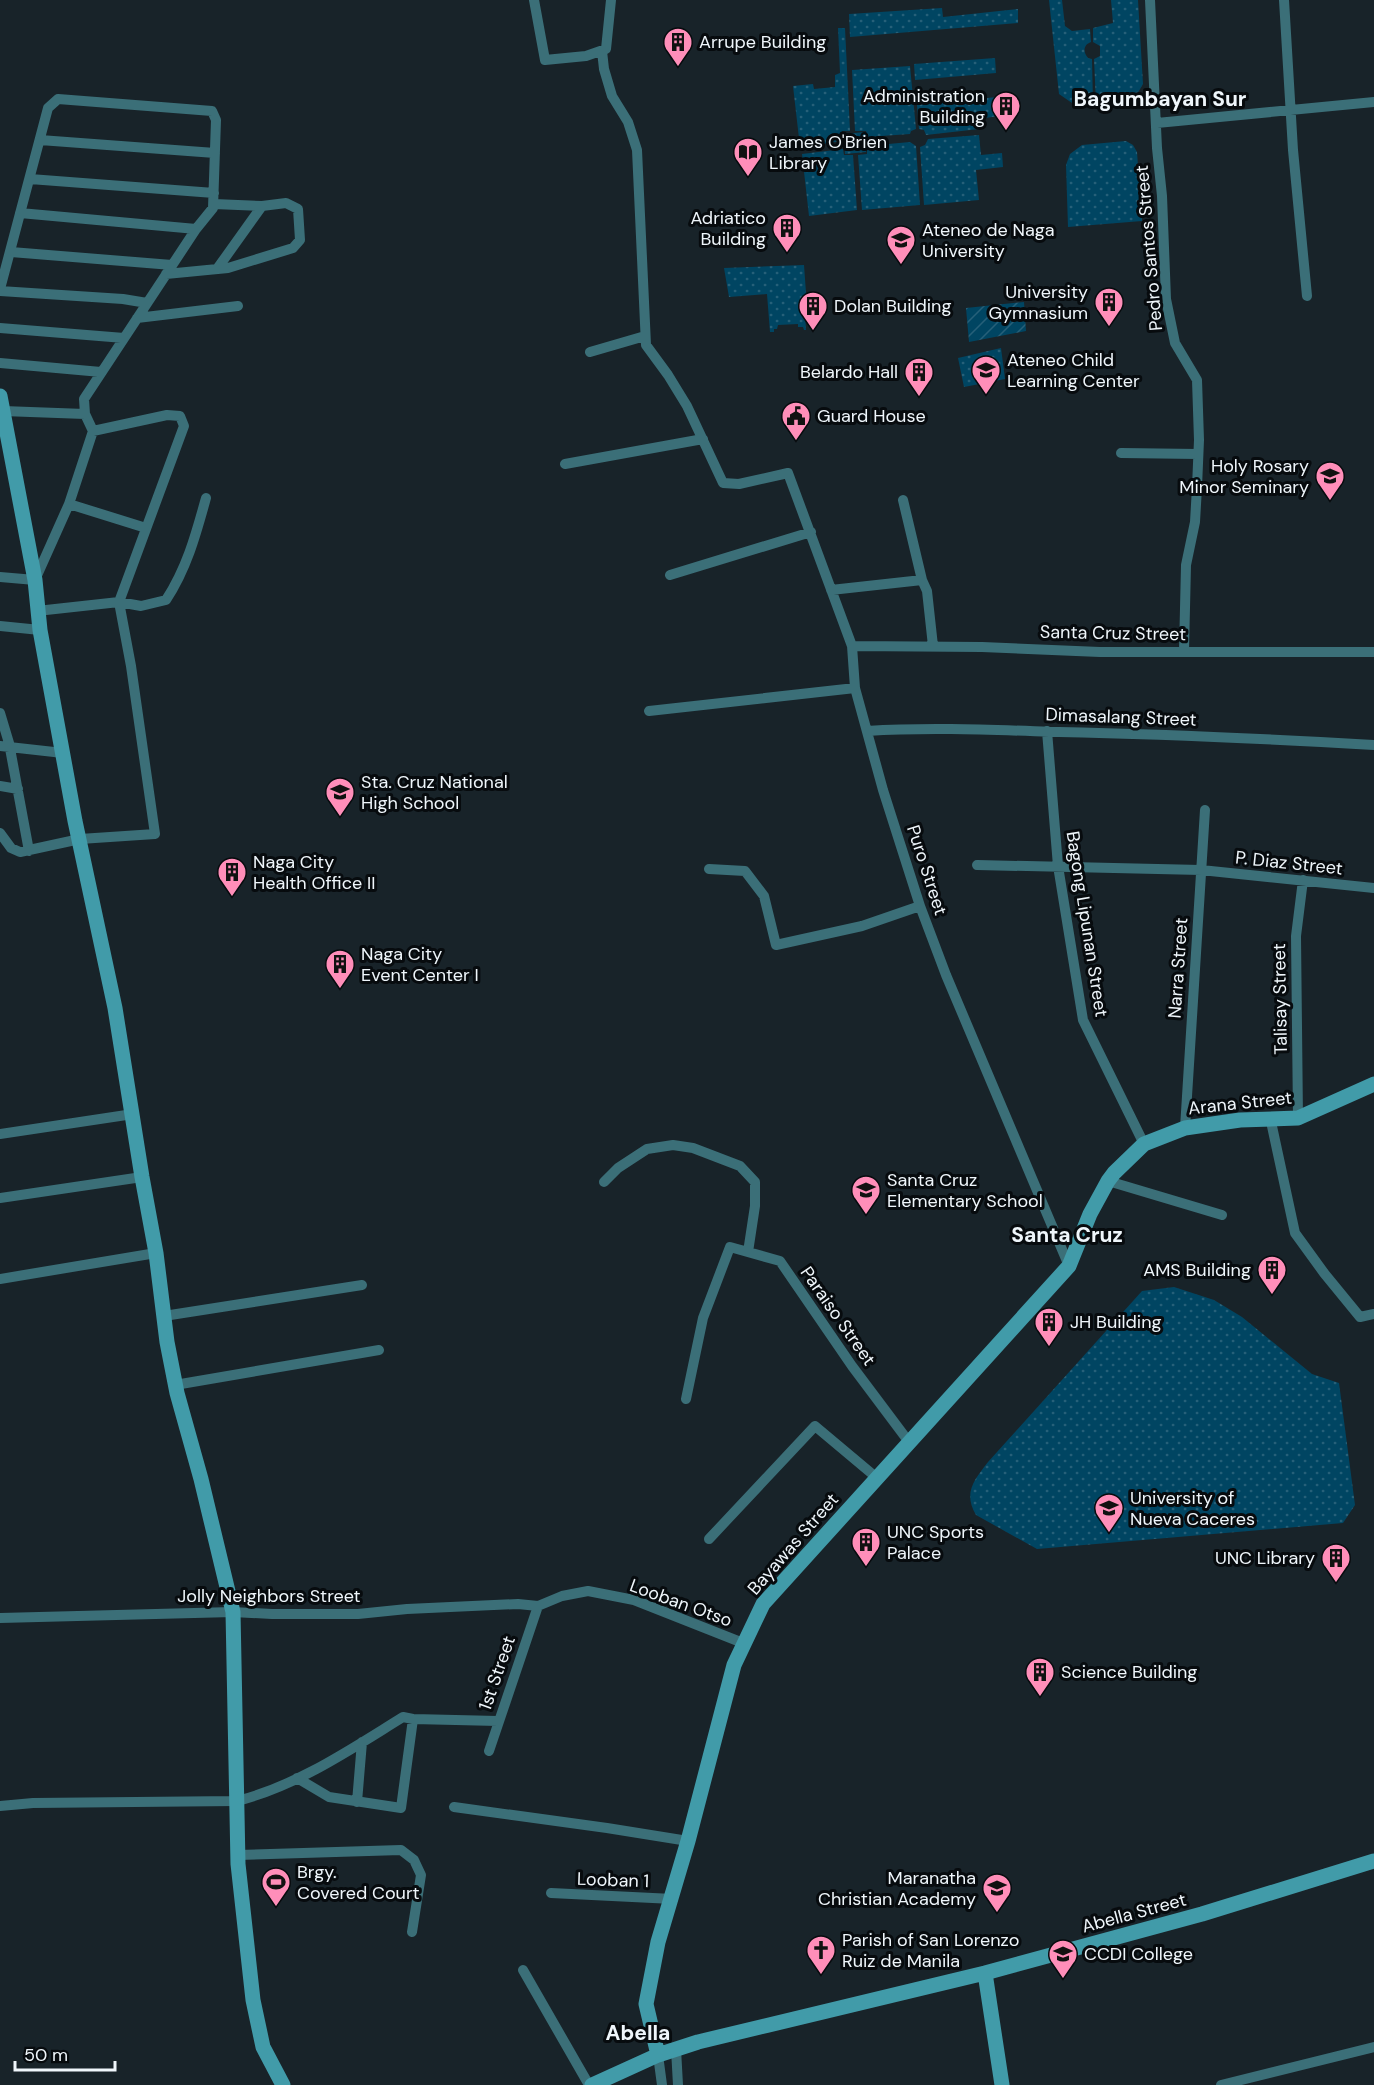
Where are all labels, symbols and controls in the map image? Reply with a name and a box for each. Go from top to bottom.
building icon: Arrupe Building [662,26,694,68]
place label: Arrupe Building [699,30,826,54]
place label: Administration Building [863,84,985,129]
district label: Bagumbayan Sur [1074,85,1247,113]
building icon: Administration Building [990,90,1022,132]
place label: James O'Brien Library [769,130,887,175]
library icon: James O'Brien Library [732,136,764,178]
street label: Pedro Santos Street [1130,164,1168,332]
place label: Adriatico Building [690,206,766,251]
building icon: Adriatico Building [771,212,803,254]
place label: Ateneo de Naga University [922,218,1055,263]
school or university icon: Ateneo de Naga University [885,224,917,266]
place label: University Gymnasium [988,280,1088,325]
building icon: University Gymnasium [1093,286,1125,328]
building icon: Dolan Building [797,290,829,332]
place label: Dolan Building [834,294,951,318]
place label: Ateneo Child Learning Center [1007,348,1140,393]
school or university icon: Ateneo Child Learning Center [970,354,1002,396]
building icon: Belardo Hall [903,356,935,398]
place label: Belardo Hall [800,360,898,384]
public building icon: Guard House [780,400,812,442]
place label: Guard House [817,404,926,428]
place label: Holy Rosary Minor Seminary [1179,454,1309,499]
school or university icon: Holy Rosary Minor Seminary [1314,460,1346,502]
street label: Santa Cruz Street [1040,620,1186,646]
street label: Dimasalang Street [1045,702,1197,732]
place label: Sta. Cruz National High School [361,770,508,815]
school or university icon: Sta. Cruz National High School [324,776,356,818]
street label: Puro Street [901,822,953,918]
street label: Bagong Lipunan Street [1060,829,1114,1019]
street label: P. Diaz Street [1234,845,1344,881]
place label: Naga City Health Office II [253,850,375,895]
building icon: Naga City Health Office II [216,856,248,898]
street label: Narra Street [1163,917,1193,1019]
place label: Naga City Event Center I [361,942,479,987]
street label: Talisay Street [1267,943,1293,1055]
building icon: Naga City Event Center I [324,948,356,990]
street label: Arana Street [1187,1086,1293,1120]
place label: Santa Cruz Elementary School [887,1168,1043,1213]
school or university icon: Santa Cruz Elementary School [850,1174,882,1216]
district label: Santa Cruz [1011,1221,1123,1249]
building icon: AMS Building [1256,1254,1288,1296]
place label: AMS Building [1143,1258,1251,1282]
street label: Paraiso Street [795,1262,881,1370]
building icon: JH Building [1033,1306,1065,1348]
place label: JH Building [1070,1310,1162,1334]
place label: University of Nueva Caceres [1130,1486,1255,1531]
street label: Bayawas Street [742,1488,844,1600]
school or university icon: University of Nueva Caceres [1093,1492,1125,1534]
place label: UNC Sports Palace [887,1520,984,1565]
building icon: UNC Sports Palace [850,1526,882,1568]
building icon: UNC Library [1320,1542,1352,1584]
place label: UNC Library [1215,1546,1315,1570]
street label: Looban Otso [626,1573,736,1633]
street label: Jolly Neighbors Street [177,1584,361,1608]
street label: 1st Street [473,1633,521,1713]
building icon: Science Building [1024,1656,1056,1698]
place label: Science Building [1061,1660,1197,1684]
place label: Brgy. Covered Court [297,1860,420,1905]
sports icon: Brgy. Covered Court [260,1866,292,1908]
place label: Maranatha Christian Academy [818,1866,976,1911]
street label: Looban 1 [576,1867,650,1893]
school or university icon: Maranatha Christian Academy [981,1872,1013,1914]
street label: Abella Street [1079,1888,1189,1938]
place label: Parish of San Lorenzo Ruiz de Manila [842,1928,1019,1973]
church icon: Parish of San Lorenzo Ruiz de Manila [805,1934,837,1976]
school or university icon: CCDI College [1047,1938,1079,1980]
place label: CCDI College [1084,1942,1193,1966]
district label: Abella [606,2019,670,2047]
scale bar [15,2034,116,2072]
text: 50 m [24,2043,68,2067]

